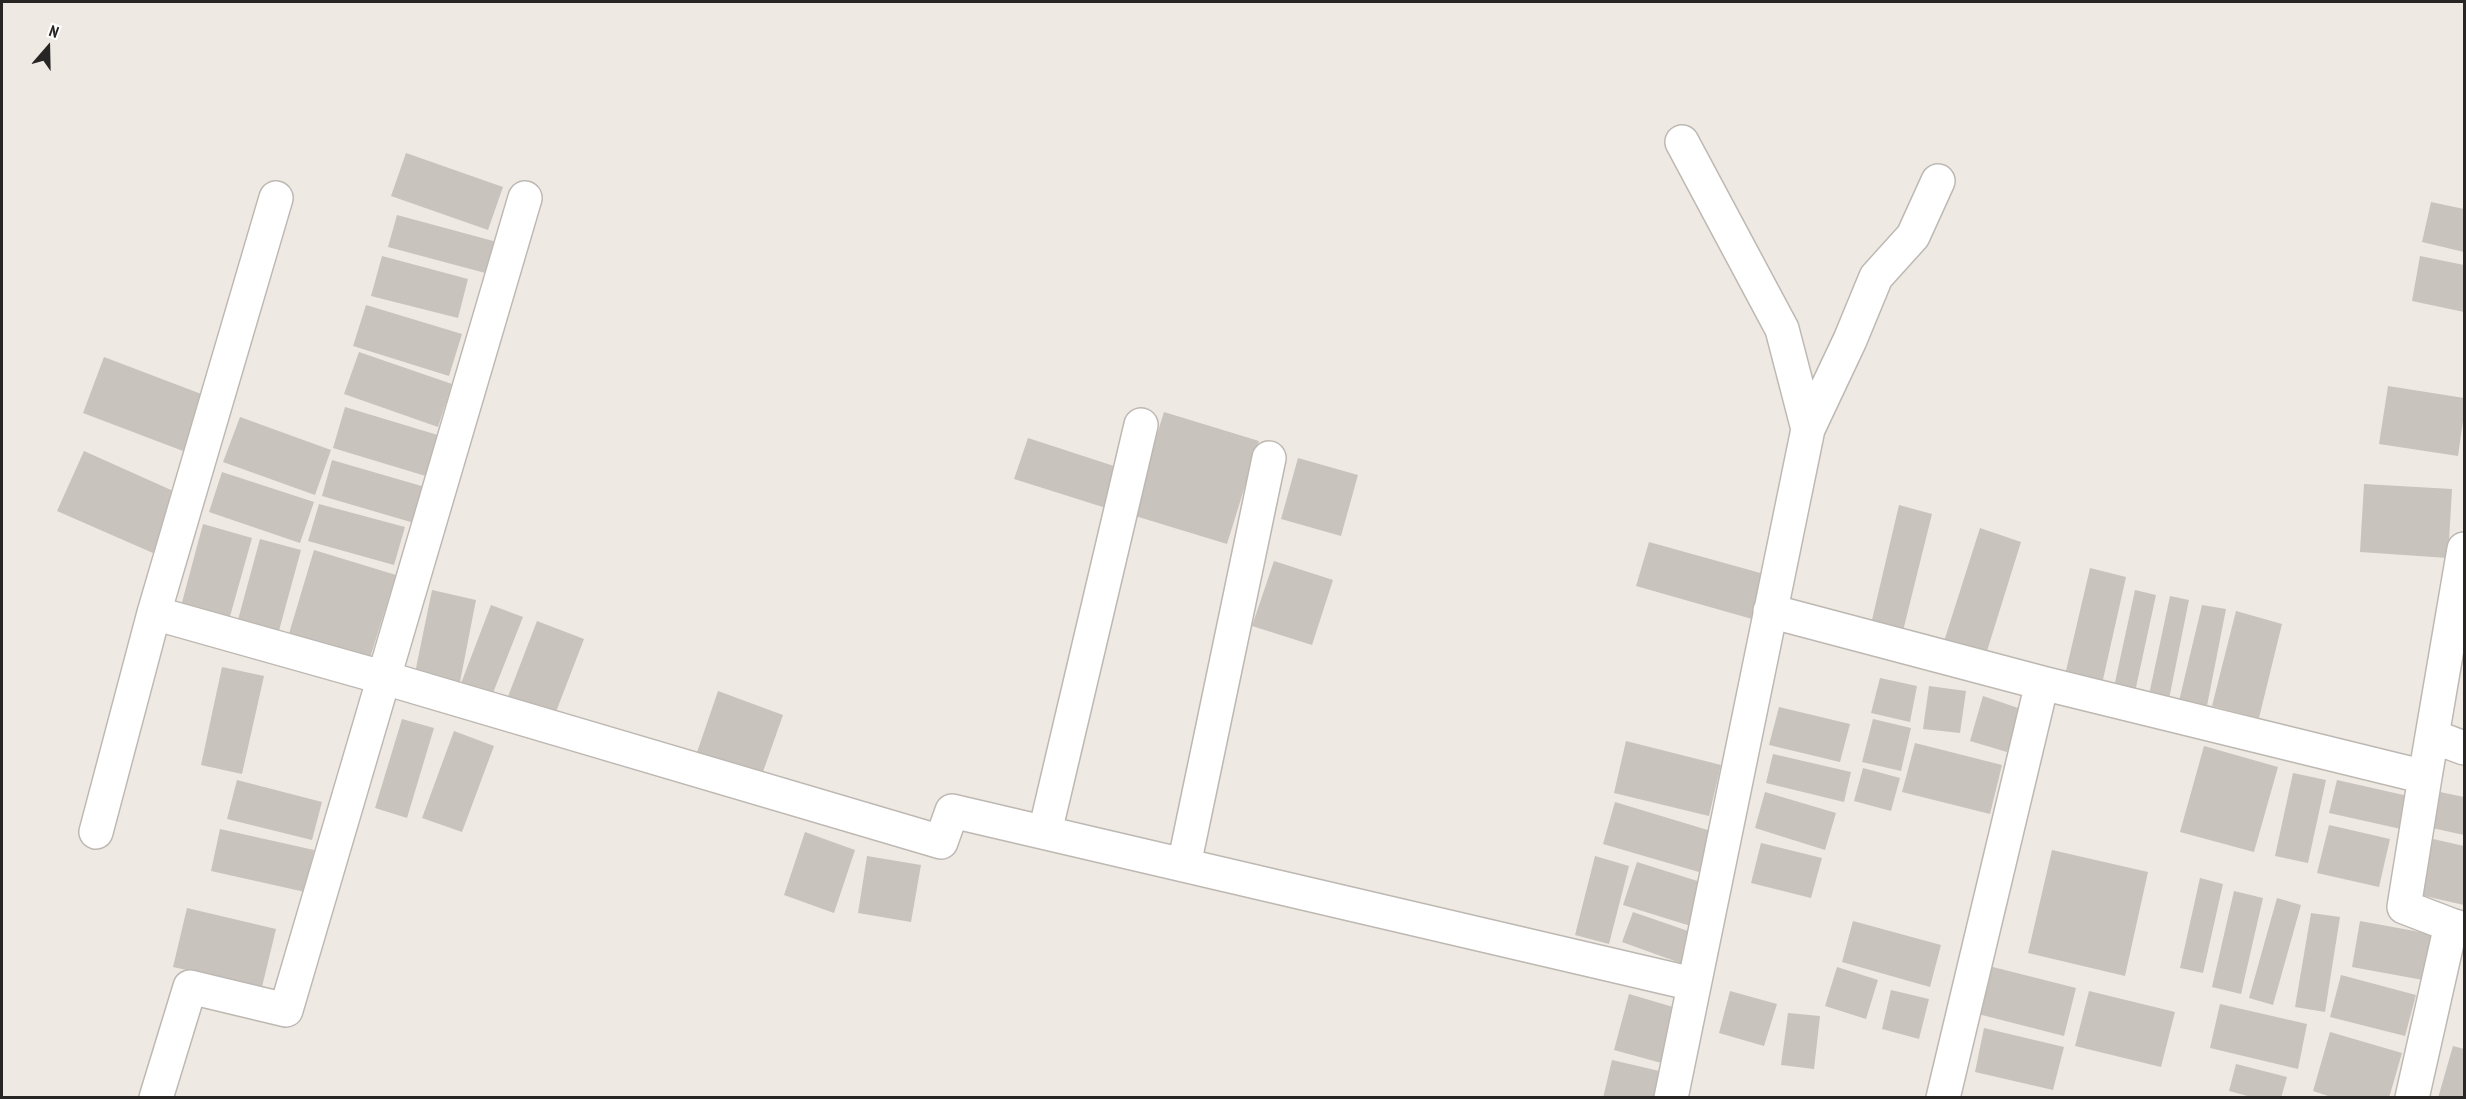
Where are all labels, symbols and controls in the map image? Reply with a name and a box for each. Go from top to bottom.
north arrow [18,18,78,78]
text: N [47,20,62,42]

